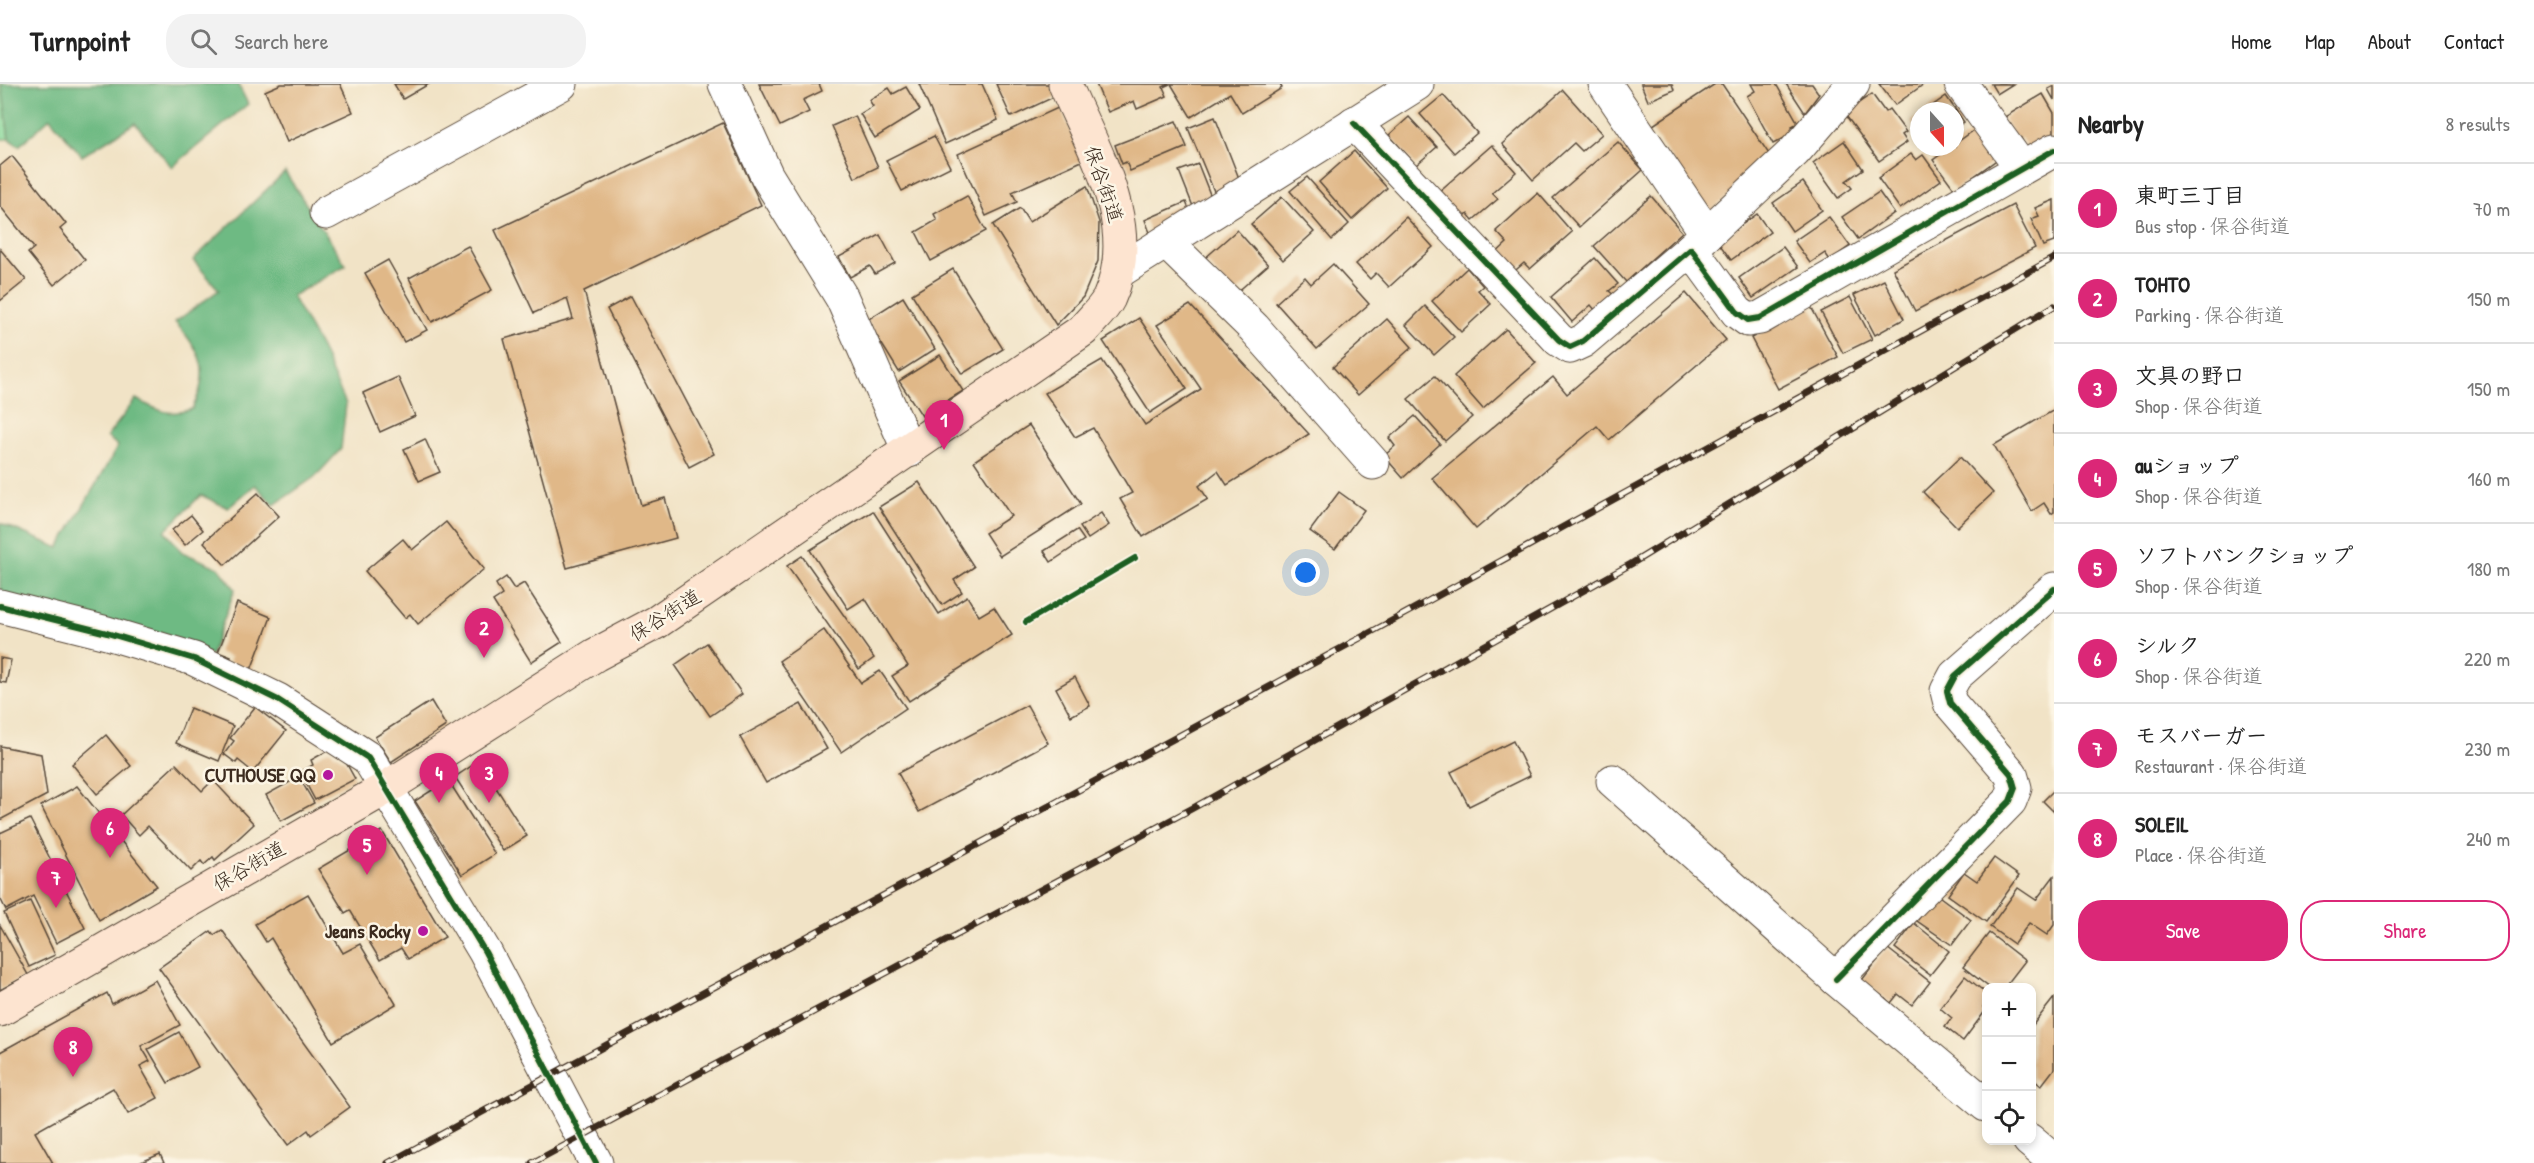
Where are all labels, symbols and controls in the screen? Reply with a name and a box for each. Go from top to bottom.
search box [166,14,586,68]
text: Turnpoint [30,22,130,60]
icon: search [187,25,220,58]
text: Search here [235,26,329,56]
text: Home [2231,27,2272,56]
text: Map [2305,27,2335,56]
text: About [2368,27,2411,56]
text: Contact [2444,27,2504,56]
north arrow [1910,102,1964,156]
text: Nearby [2078,106,2144,141]
text: 8 results [2445,110,2510,137]
street label: 保谷街道 [1079,142,1130,226]
text: 東町三丁目 [2135,180,2245,210]
text: 1 [2094,195,2101,222]
text: 70 m [2473,195,2510,222]
text: Bus stop · 保谷街道 [2135,212,2290,239]
text: TOHTO [2135,269,2190,299]
text: 2 [2093,285,2102,312]
text: 150 m [2467,285,2510,312]
text: Parking · 保谷街道 [2135,301,2284,328]
text: 文具の野口 [2135,360,2245,390]
text: 3 [2093,375,2102,402]
text: 150 m [2467,375,2510,402]
text: Shop · 保谷街道 [2135,392,2262,419]
pin: 1 [924,400,964,450]
text: auショップ [2135,450,2239,480]
text: 4 [2094,465,2101,492]
text: 160 m [2468,465,2510,492]
text: Shop · 保谷街道 [2135,482,2262,509]
text: ソフトバンクショップ [2135,540,2353,570]
text: 5 [2093,555,2102,582]
text: 180 m [2467,555,2510,582]
your location [1291,558,1320,587]
text: Shop · 保谷街道 [2135,572,2262,599]
street label: 保谷街道 [624,582,706,647]
pin: 2 [464,608,504,658]
text: シルク [2135,630,2200,660]
text: 6 [2094,645,2101,672]
text: 220 m [2464,645,2510,672]
text: Shop · 保谷街道 [2135,662,2262,689]
text: モスバーガー [2135,720,2267,750]
text: 7 [2093,735,2102,762]
text: 230 m [2465,735,2510,762]
text: Restaurant · 保谷街道 [2135,752,2307,779]
pin: 4 [420,754,458,803]
pin: 3 [470,754,508,803]
place label: CUTHOUSE QQ [204,761,316,788]
marker: CUTHOUSE QQ [321,768,335,782]
pin: 6 [90,808,130,858]
text: SOLEIL [2135,809,2189,839]
text: 8 [2093,825,2102,852]
text: 240 m [2466,825,2510,852]
pin: 5 [348,826,386,875]
street label: 保谷街道 [207,834,290,897]
text: Place · 保谷街道 [2135,841,2267,868]
pin: 7 [36,858,76,908]
button: Save [2078,900,2288,961]
button: Share [2300,900,2510,961]
place label: Jeans Rocky [325,917,412,945]
marker: Jeans Rocky [416,924,430,938]
map controls [1982,983,2036,1145]
button: + [1982,983,2036,1037]
pin: 8 [54,1028,92,1077]
button: − [1982,1037,2036,1091]
button: locate [1982,1091,2036,1145]

